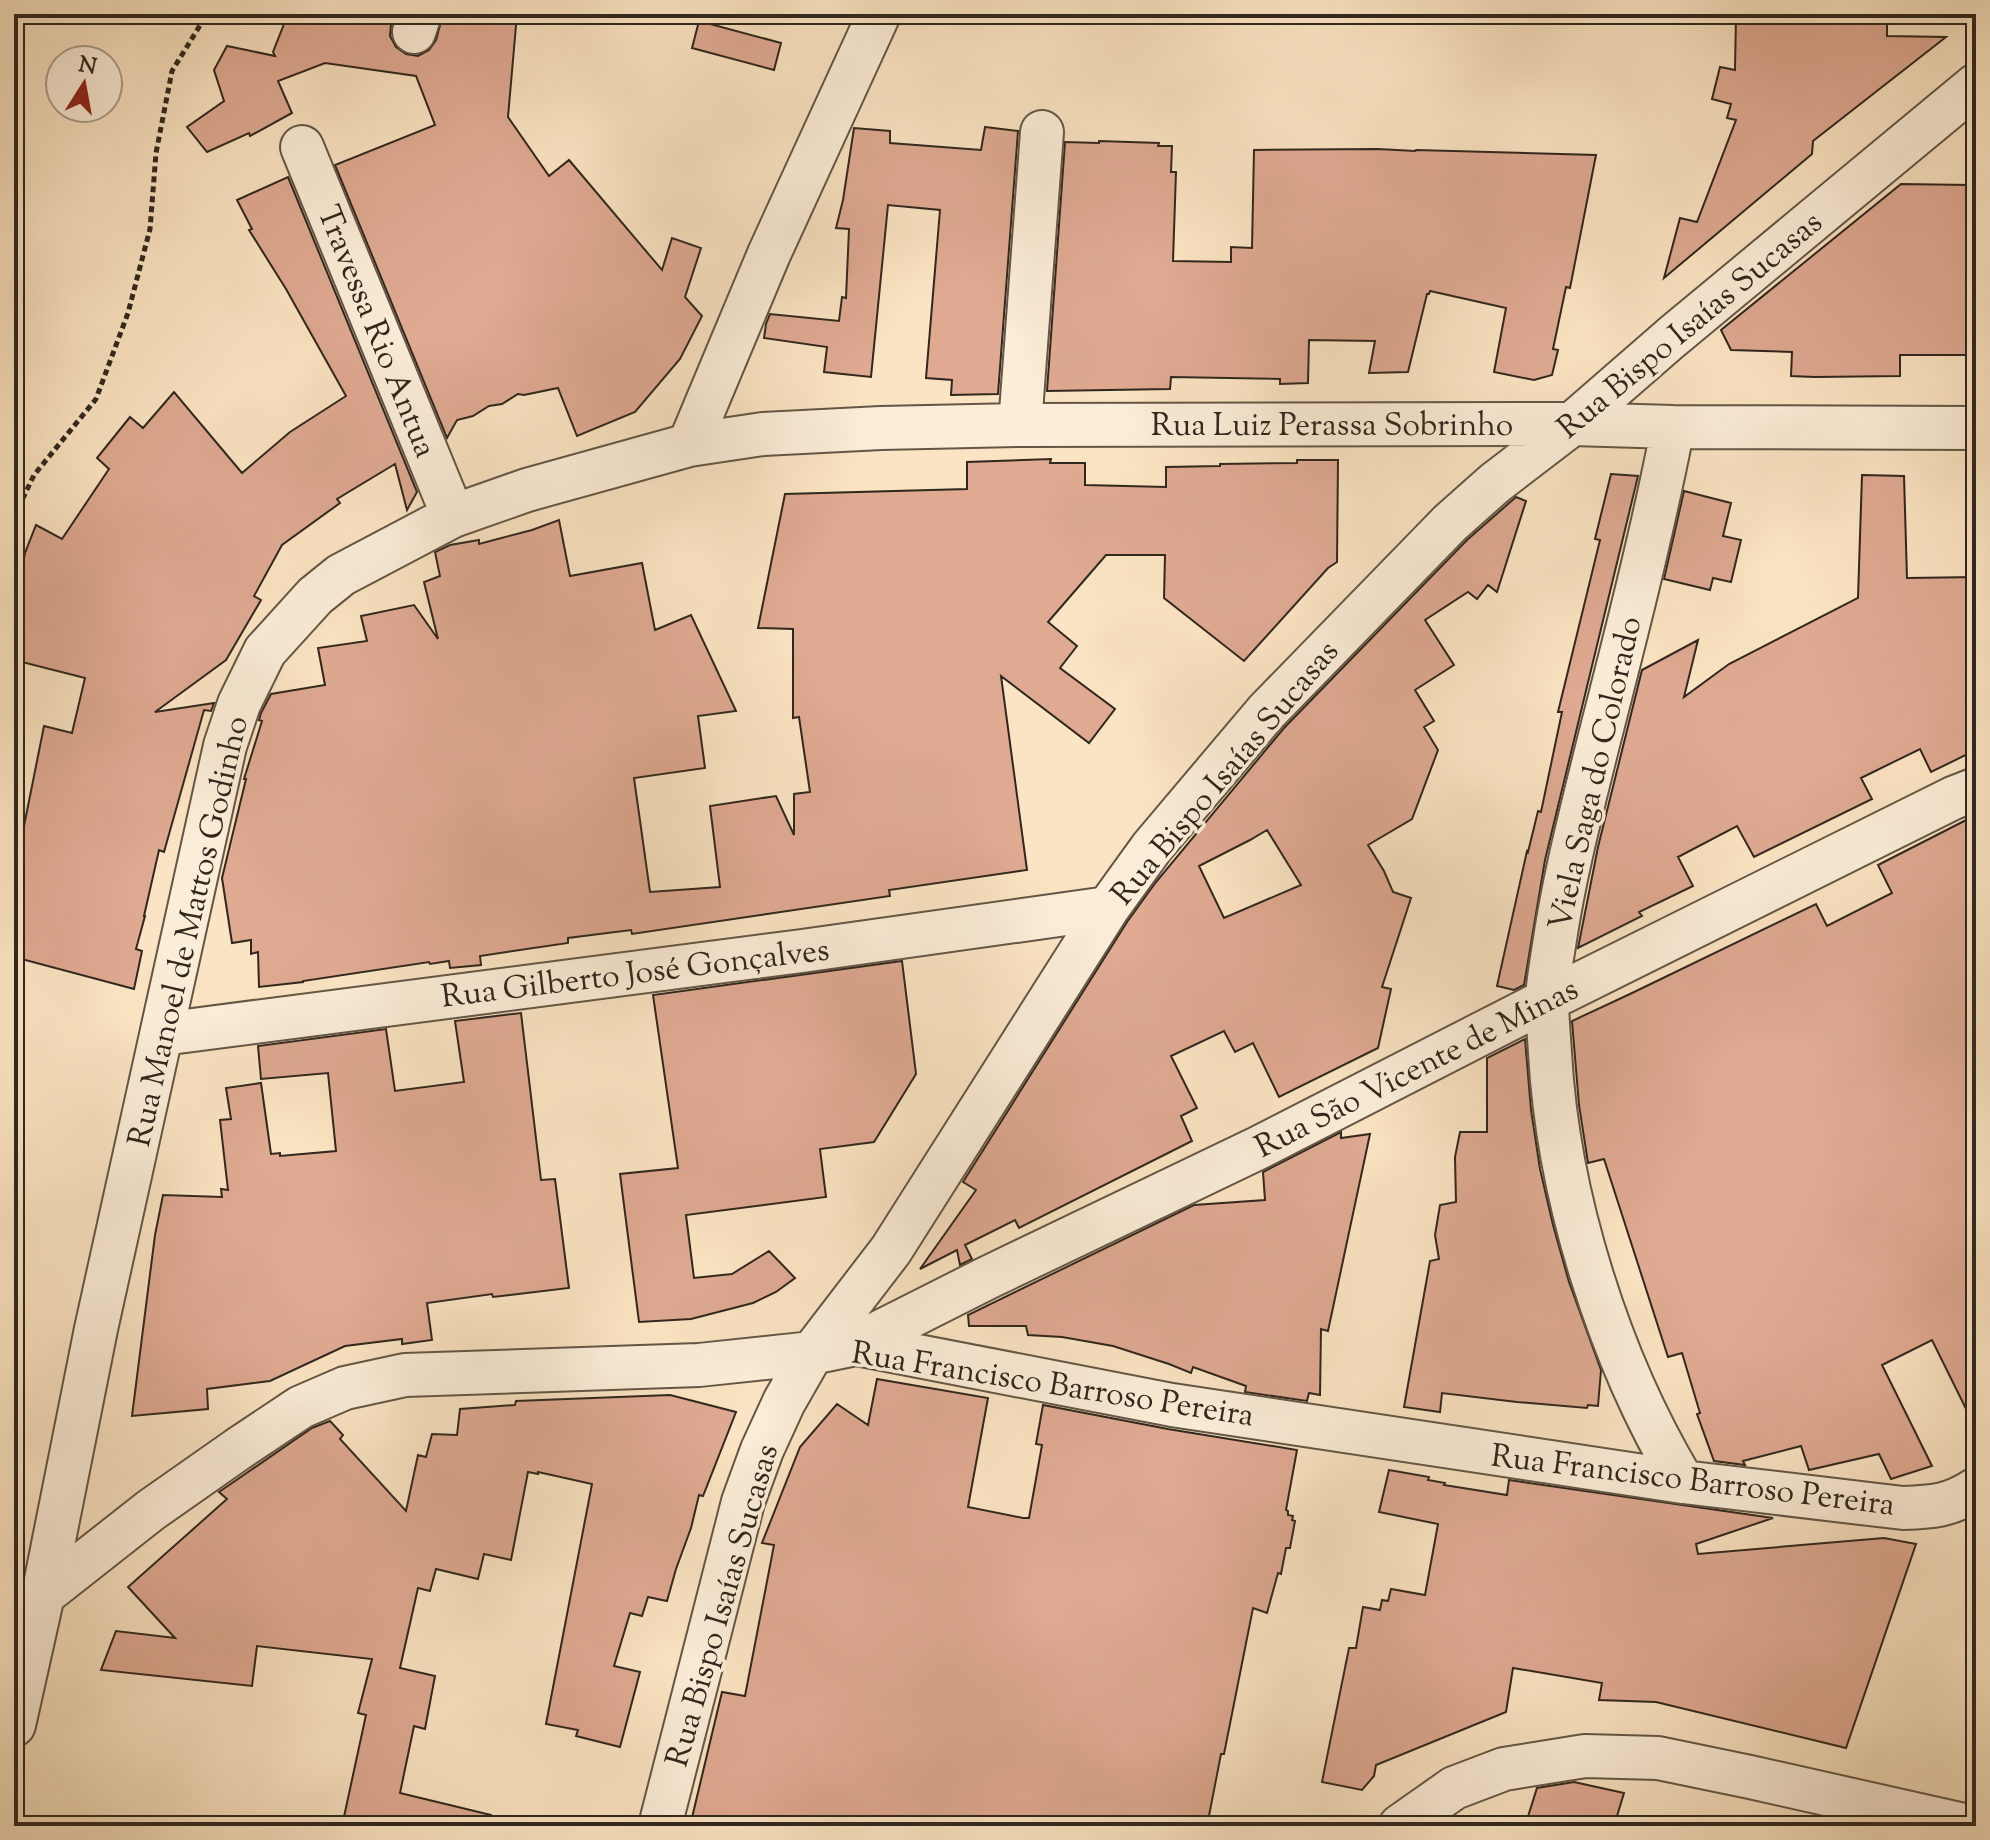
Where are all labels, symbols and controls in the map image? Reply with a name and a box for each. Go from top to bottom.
north arrow [44,44,124,124]
text: N [76,50,99,85]
street label: Travessa Rio Antua [304,199,447,465]
street label: Rua Bispo Isaías Sucasas [1548,201,1834,451]
street label: Rua Luiz Perassa Sobrinho [1151,404,1513,450]
street label: Viela Saga do Colorado [1538,612,1655,935]
street label: Rua Bispo Isaías Sucasas [1101,631,1351,917]
street label: Rua Manoel de Mattos Godinho [118,712,262,1152]
street label: Rua Gilberto José Gonçalves [439,928,832,1022]
street label: Rua São Vicente de Minas [1248,968,1587,1171]
street label: Rua Francisco Barroso Pereira [848,1331,1257,1441]
street label: Rua Francisco Barroso Pereira [1488,1434,1897,1530]
street label: Rua Bispo Isaías Sucasas [656,1439,792,1773]

